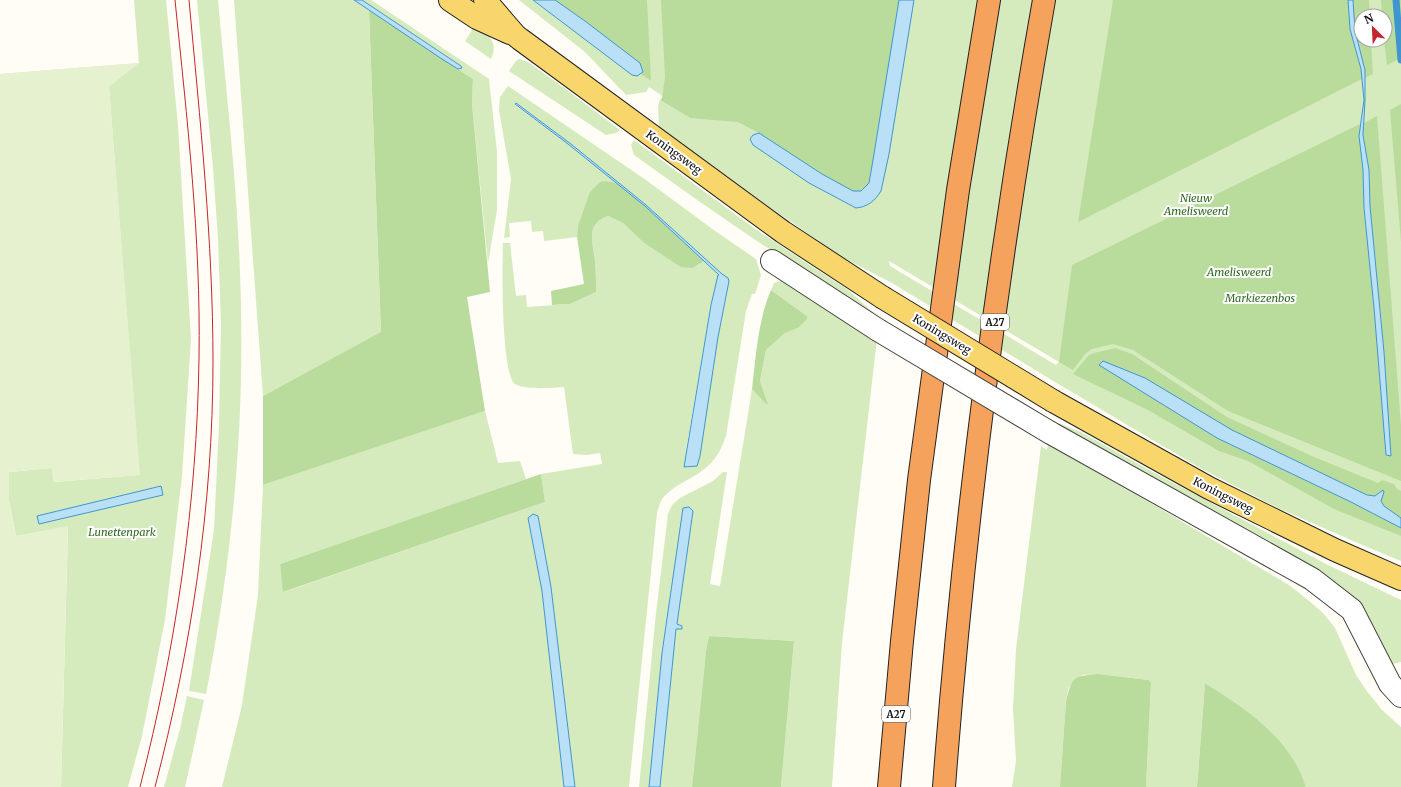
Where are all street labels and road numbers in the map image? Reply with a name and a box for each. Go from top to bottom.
street label: Koningsweg [643,127,705,177]
street label: Koningsweg [910,311,974,357]
road number: A27 [981,314,1009,330]
street label: Koningsweg [1191,474,1256,516]
road number: A27 [882,706,910,722]

